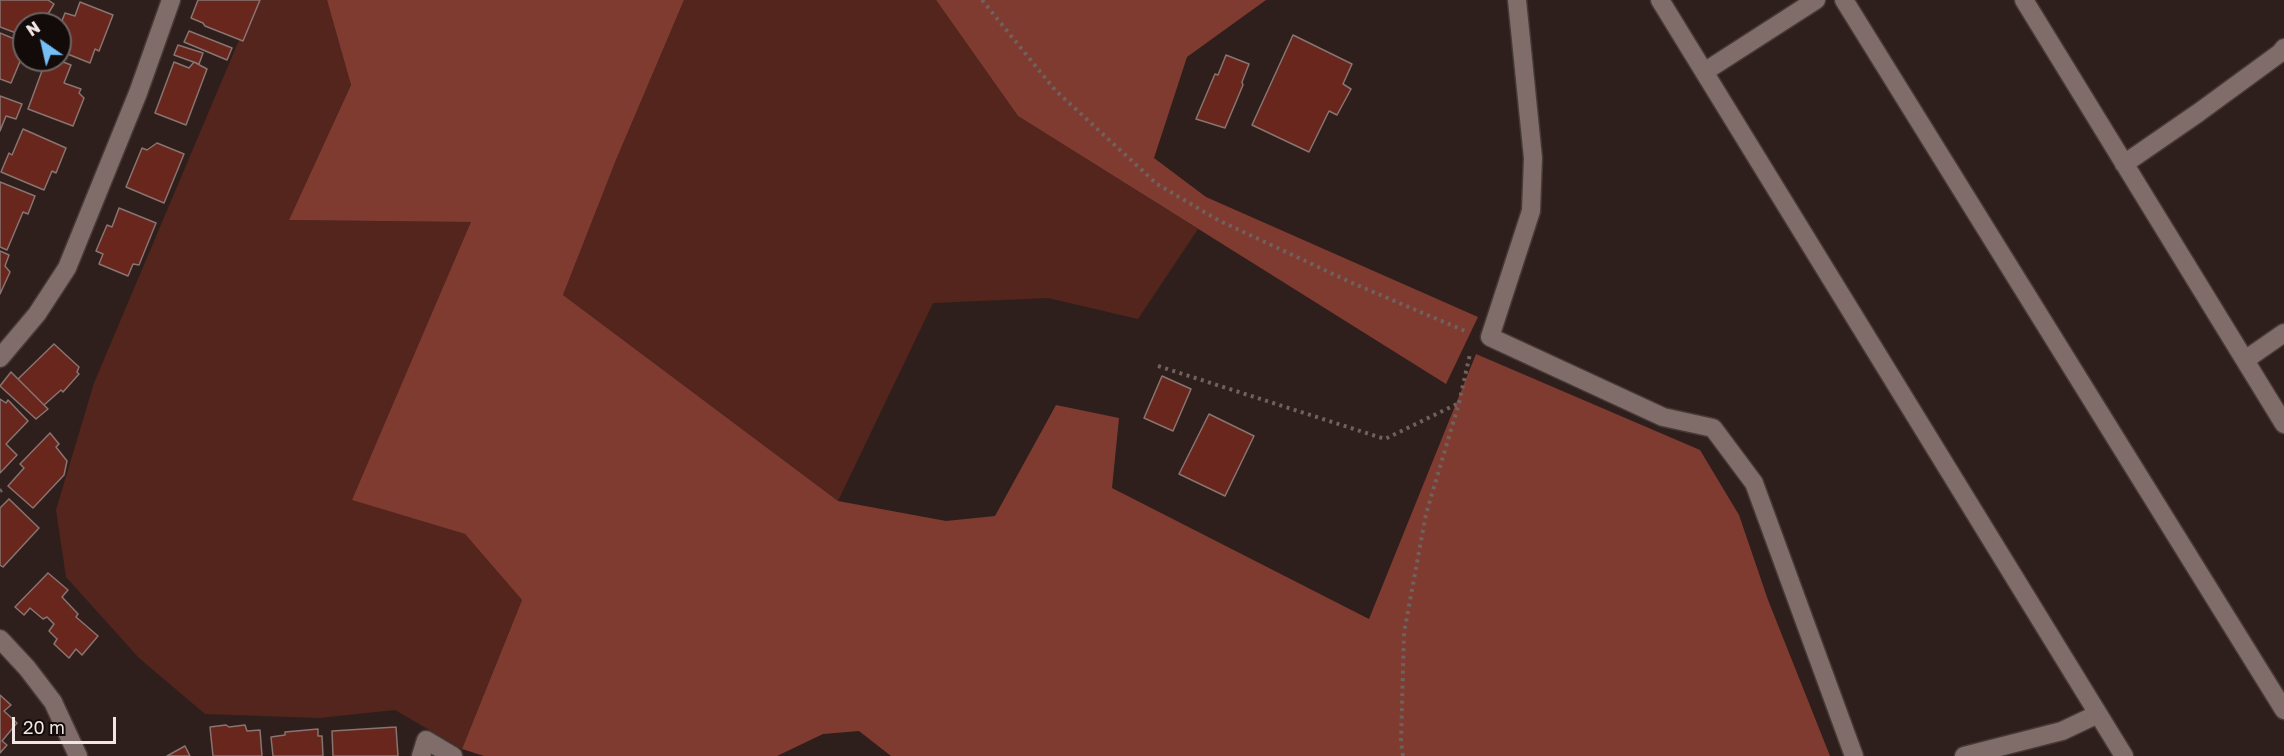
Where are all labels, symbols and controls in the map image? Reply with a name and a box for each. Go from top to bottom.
north arrow [12,12,72,72]
text: N [22,17,44,40]
scale bar [15,705,118,743]
text: 20 m [23,716,65,738]

